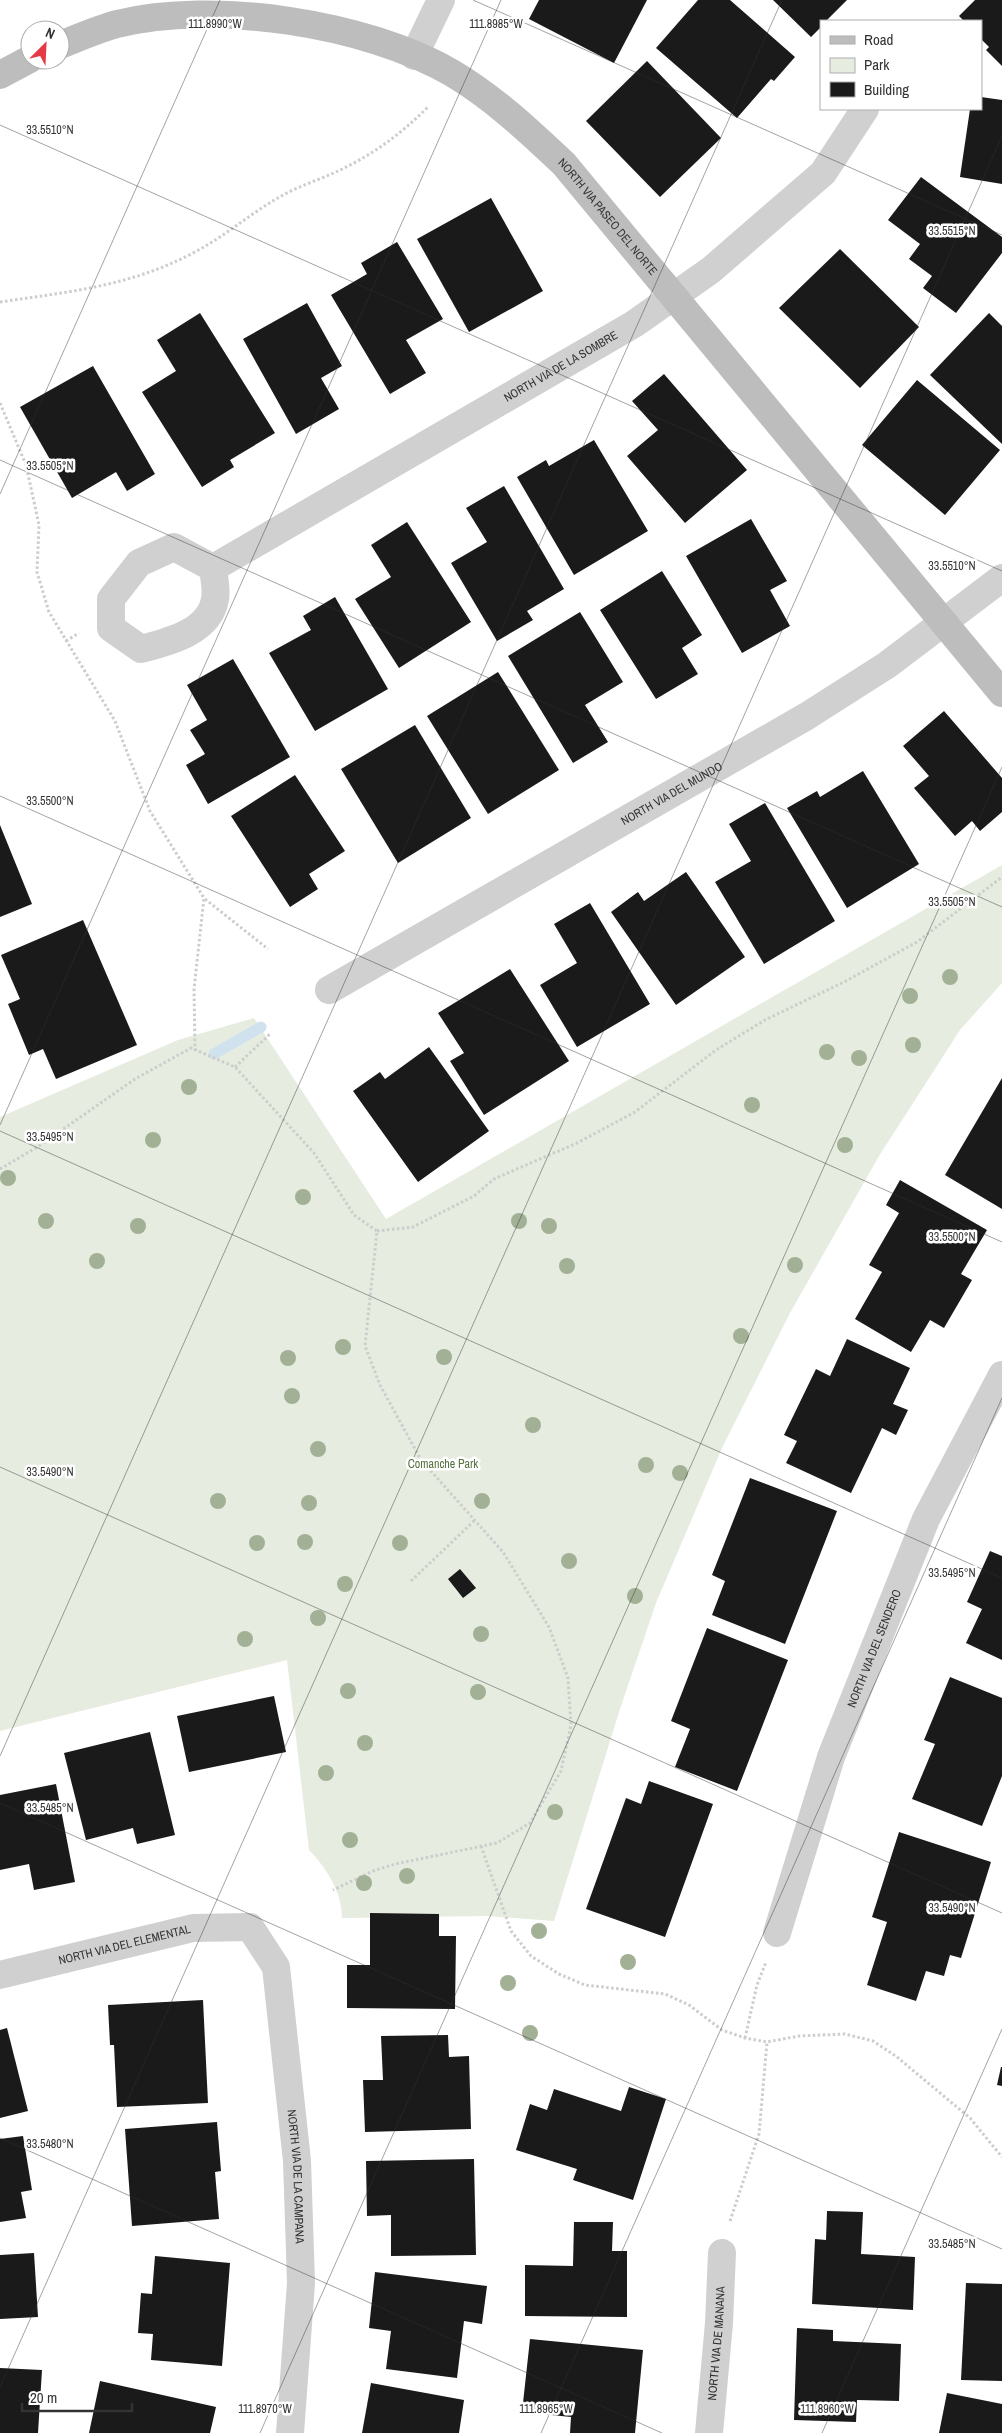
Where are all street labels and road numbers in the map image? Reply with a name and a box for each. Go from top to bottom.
street label: NORTH VIA PASEO DEL NORTE [555,155,661,279]
street label: NORTH VIA DE LA SOMBRE [501,327,621,406]
street label: NORTH VIA DEL MUNDO [618,758,726,829]
street label: NORTH VIA DEL SENDERO [844,1587,905,1710]
street label: NORTH VIA DEL ELEMENTAL [57,1921,192,1968]
street label: NORTH VIA DE LA CAMPANA [283,2109,308,2244]
street label: NORTH VIA DE MANANA [704,2286,729,2401]

